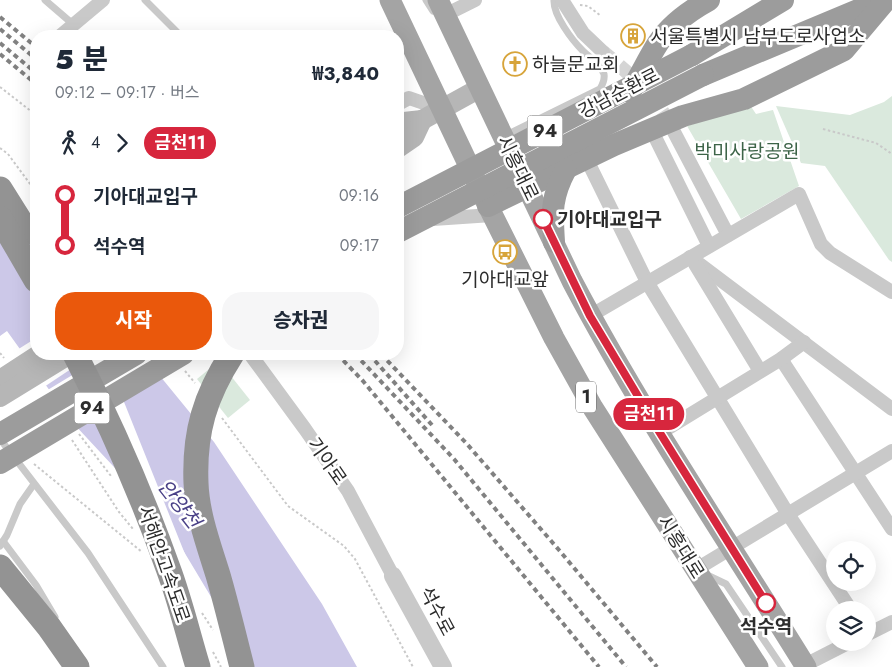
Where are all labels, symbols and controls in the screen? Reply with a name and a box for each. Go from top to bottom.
building icon: 서울특별시 남부도로사업소 [620,23,646,49]
place label: 서울특별시 남부도로사업소 [650,23,865,50]
text: 5 분 [55,39,108,80]
church icon: 하늘문교회 [502,51,528,77]
place label: 하늘문교회 [532,51,619,78]
text: ₩3,840 [312,60,379,87]
street label: 강남순환로 [574,61,664,125]
text: 09:12 – 09:17 · 버스 [55,81,199,104]
road number: 94 [528,115,562,146]
icon: walk [55,129,83,157]
icon: forward [108,129,136,157]
text: 금천11 [154,130,206,156]
text: 4 [91,131,100,154]
street label: 시흥대로 [491,131,545,205]
park label: 박미사랑공원 [695,138,799,165]
text: 기아대교입구 [93,183,198,210]
text: 09:16 [339,184,379,207]
place label: 기아대교입구 [557,206,662,233]
marker: 기아대교입구 [533,209,553,229]
text: 석수역 [93,233,145,260]
text: 09:17 [340,234,379,257]
bus stop icon: 기아대교앞 [492,239,518,265]
place label: 기아대교앞 [461,266,549,293]
button: 시작 [55,292,212,350]
button: 승차권 [222,292,379,350]
road number: 1 [576,382,596,412]
road number: 94 [74,392,110,423]
line badge: 금천11 [614,398,684,430]
text: 금천11 [623,401,675,427]
street label: 기아로 [301,432,353,490]
water label: 안양천 [151,473,209,537]
street label: 서해안고속도로 [131,502,197,626]
street label: 시흥대로 [651,510,711,584]
map controls [826,541,876,651]
button: locate [826,541,876,591]
street label: 석수로 [413,582,461,640]
marker: 석수역 [756,593,776,613]
button: layers [826,601,876,651]
place label: 석수역 [740,613,792,640]

